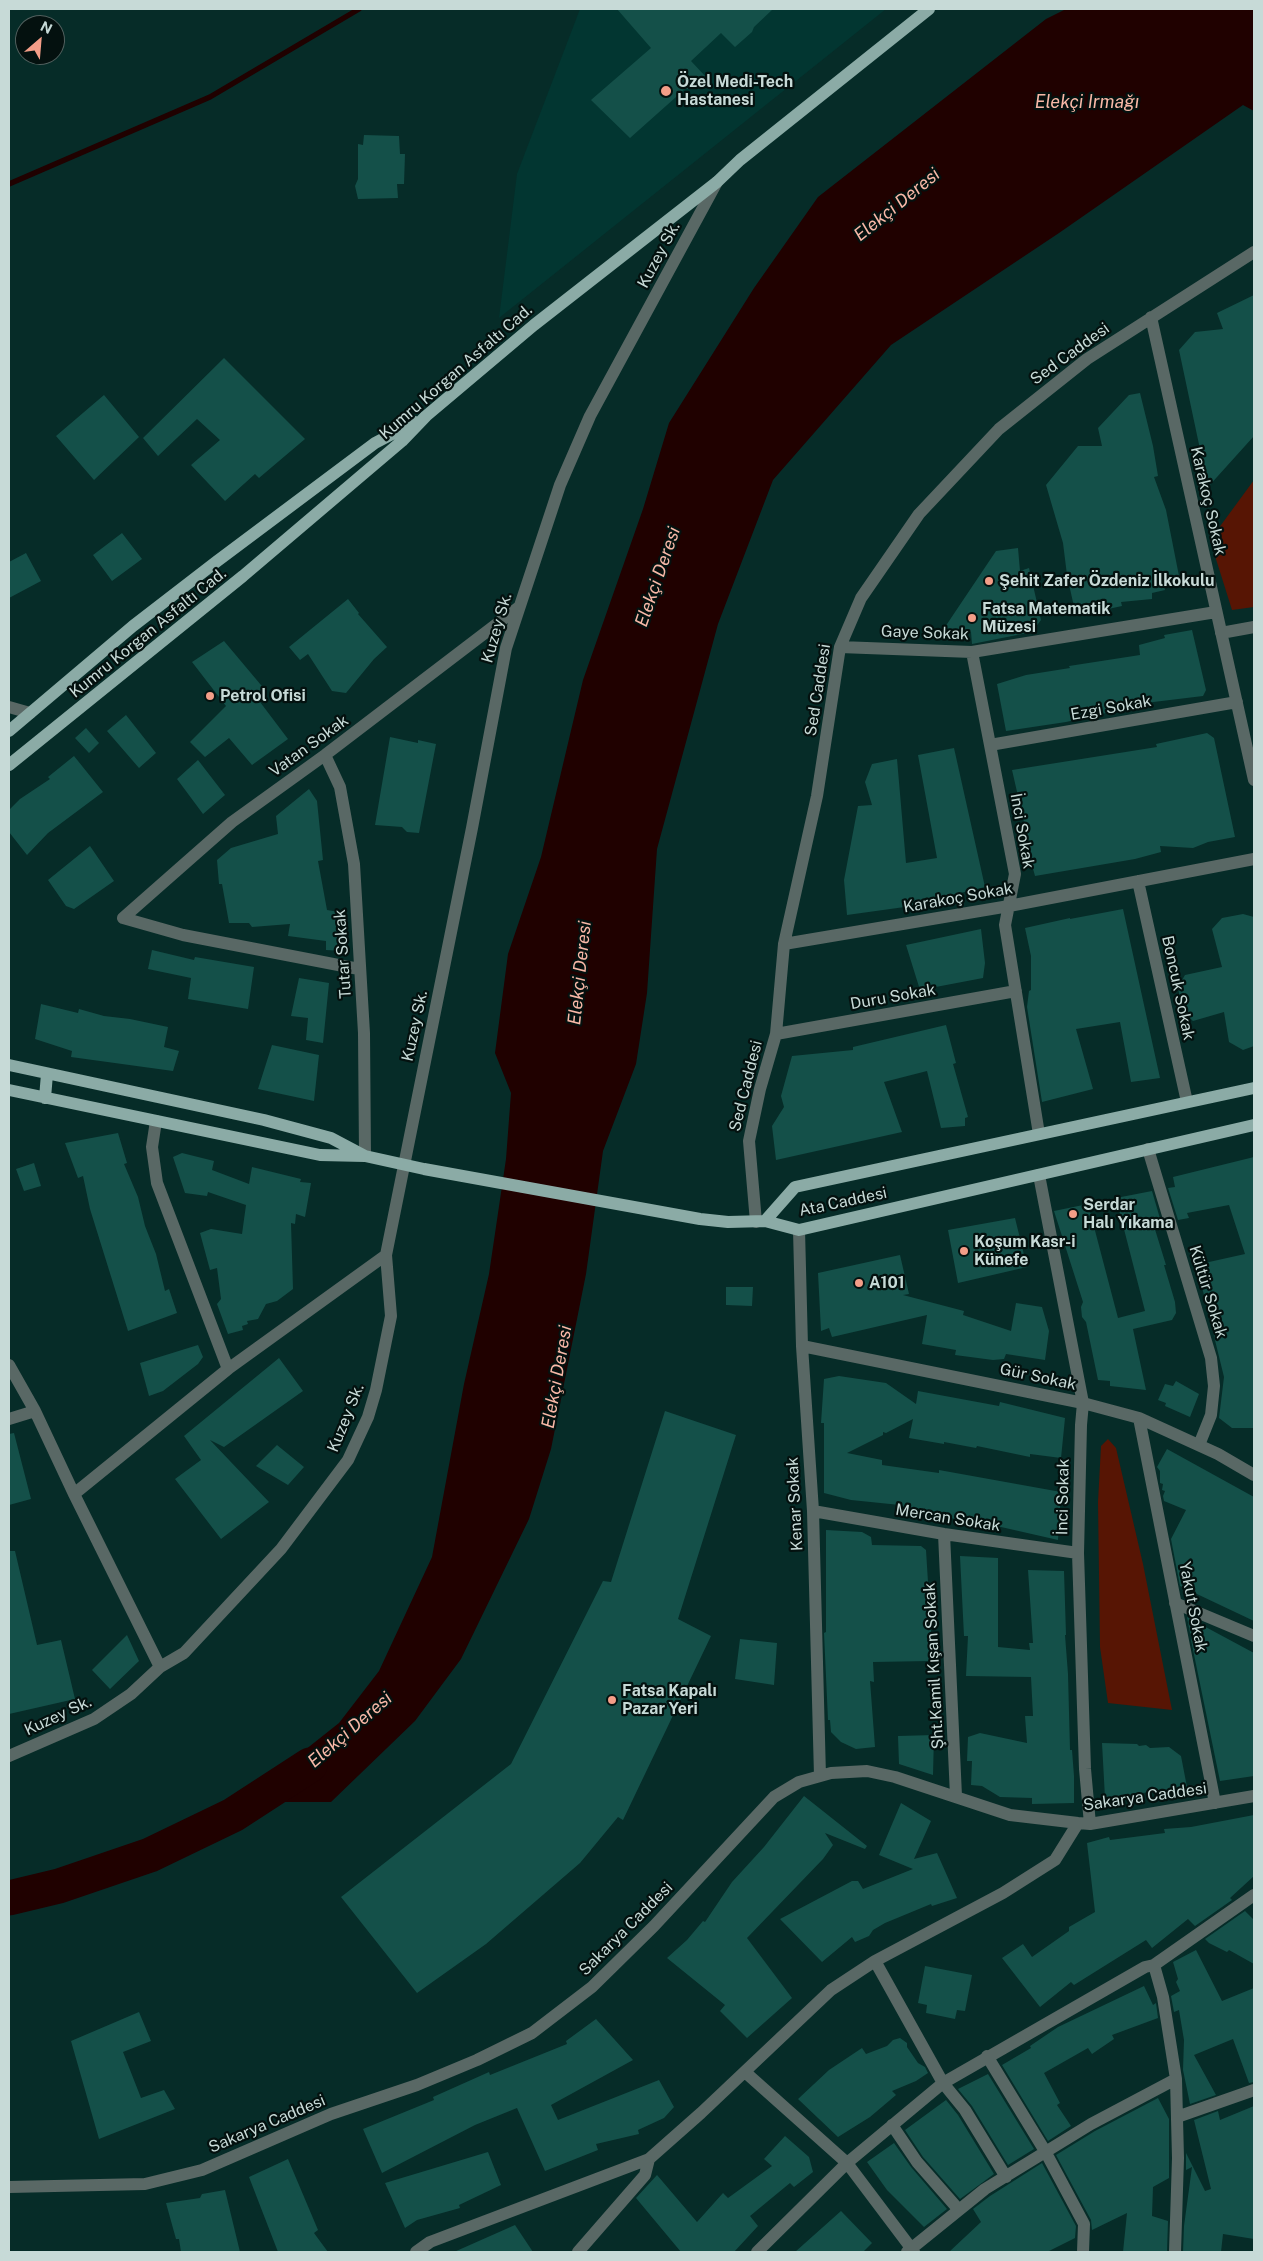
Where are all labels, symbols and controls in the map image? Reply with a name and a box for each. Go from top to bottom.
north arrow [15,15,65,65]
text: N [38,18,55,37]
place label: Özel Medi-Tech Hastanesi [677,72,793,110]
marker: Özel Medi-Tech Hastanesi [659,84,673,98]
water label: Elekçi Irmağı [1035,91,1139,113]
water label: Elekçi Deresi [850,164,944,246]
street label: Kuzey Sk. [634,219,684,291]
street label: Kumru Korgan Asfaltı Cad. [376,301,536,443]
street label: Sed Caddesi [1027,319,1113,389]
street label: Karakoç Sokak [1186,445,1230,557]
water label: Elekçi Deresi [631,524,685,630]
street label: Kumru Korgan Asfaltı Cad. [66,564,230,702]
place label: Şehit Zafer Özdeniz İlkokulu [999,571,1215,591]
marker: Şehit Zafer Özdeniz İlkokulu [983,575,995,587]
street label: Kuzey Sk. [478,591,516,665]
place label: Fatsa Matematik Müzesi [982,599,1111,637]
marker: Fatsa Matematik Müzesi [966,612,978,624]
street label: Gaye Sokak [881,622,969,644]
street label: Sed Caddesi [801,643,835,737]
place label: Petrol Ofisi [220,686,306,706]
marker: Petrol Ofisi [204,690,216,702]
street label: Ezgi Sokak [1069,691,1153,725]
street label: Vatan Sokak [266,711,352,781]
street label: İnci Sokak [1006,792,1038,870]
street label: Karakoç Sokak [902,879,1014,917]
street label: Tutar Sokak [330,909,356,999]
water label: Elekçi Deresi [564,920,596,1026]
street label: Boncuk Sokak [1158,934,1198,1042]
street label: Duru Sokak [849,980,937,1014]
street label: Kuzey Sk. [398,989,432,1063]
street label: Sed Caddesi [725,1038,767,1134]
street label: Ata Caddesi [797,1183,889,1221]
place label: Serdar Halı Yıkama [1083,1195,1174,1233]
marker: Serdar Halı Yıkama [1067,1208,1079,1220]
place label: Koşum Kasr-i Künefe [974,1232,1076,1270]
street label: Kültür Sokak [1185,1243,1231,1341]
marker: Koşum Kasr-i Künefe [958,1245,970,1257]
place label: A101 [869,1273,905,1293]
marker: A101 [853,1277,865,1289]
water label: Elekçi Deresi [537,1324,577,1430]
street label: Gür Sokak [998,1360,1078,1394]
street label: Kuzey Sk. [324,1381,368,1455]
street label: Kenar Sokak [783,1457,807,1551]
street label: İnci Sokak [1053,1459,1073,1535]
street label: Mercan Sokak [894,1500,1002,1536]
street label: Yakut Sokak [1175,1560,1211,1654]
street label: Şht.Kamil Kışan Sokak [920,1582,948,1750]
place label: Fatsa Kapalı Pazar Yeri [622,1681,717,1719]
water label: Elekçi Deresi [304,1688,396,1772]
street label: Kuzey Sk. [21,1692,95,1740]
marker: Fatsa Kapalı Pazar Yeri [606,1694,618,1706]
street label: Sakarya Caddesi [1082,1779,1208,1815]
street label: Sakarya Caddesi [575,1878,677,1980]
street label: Sakarya Caddesi [206,2091,328,2157]

